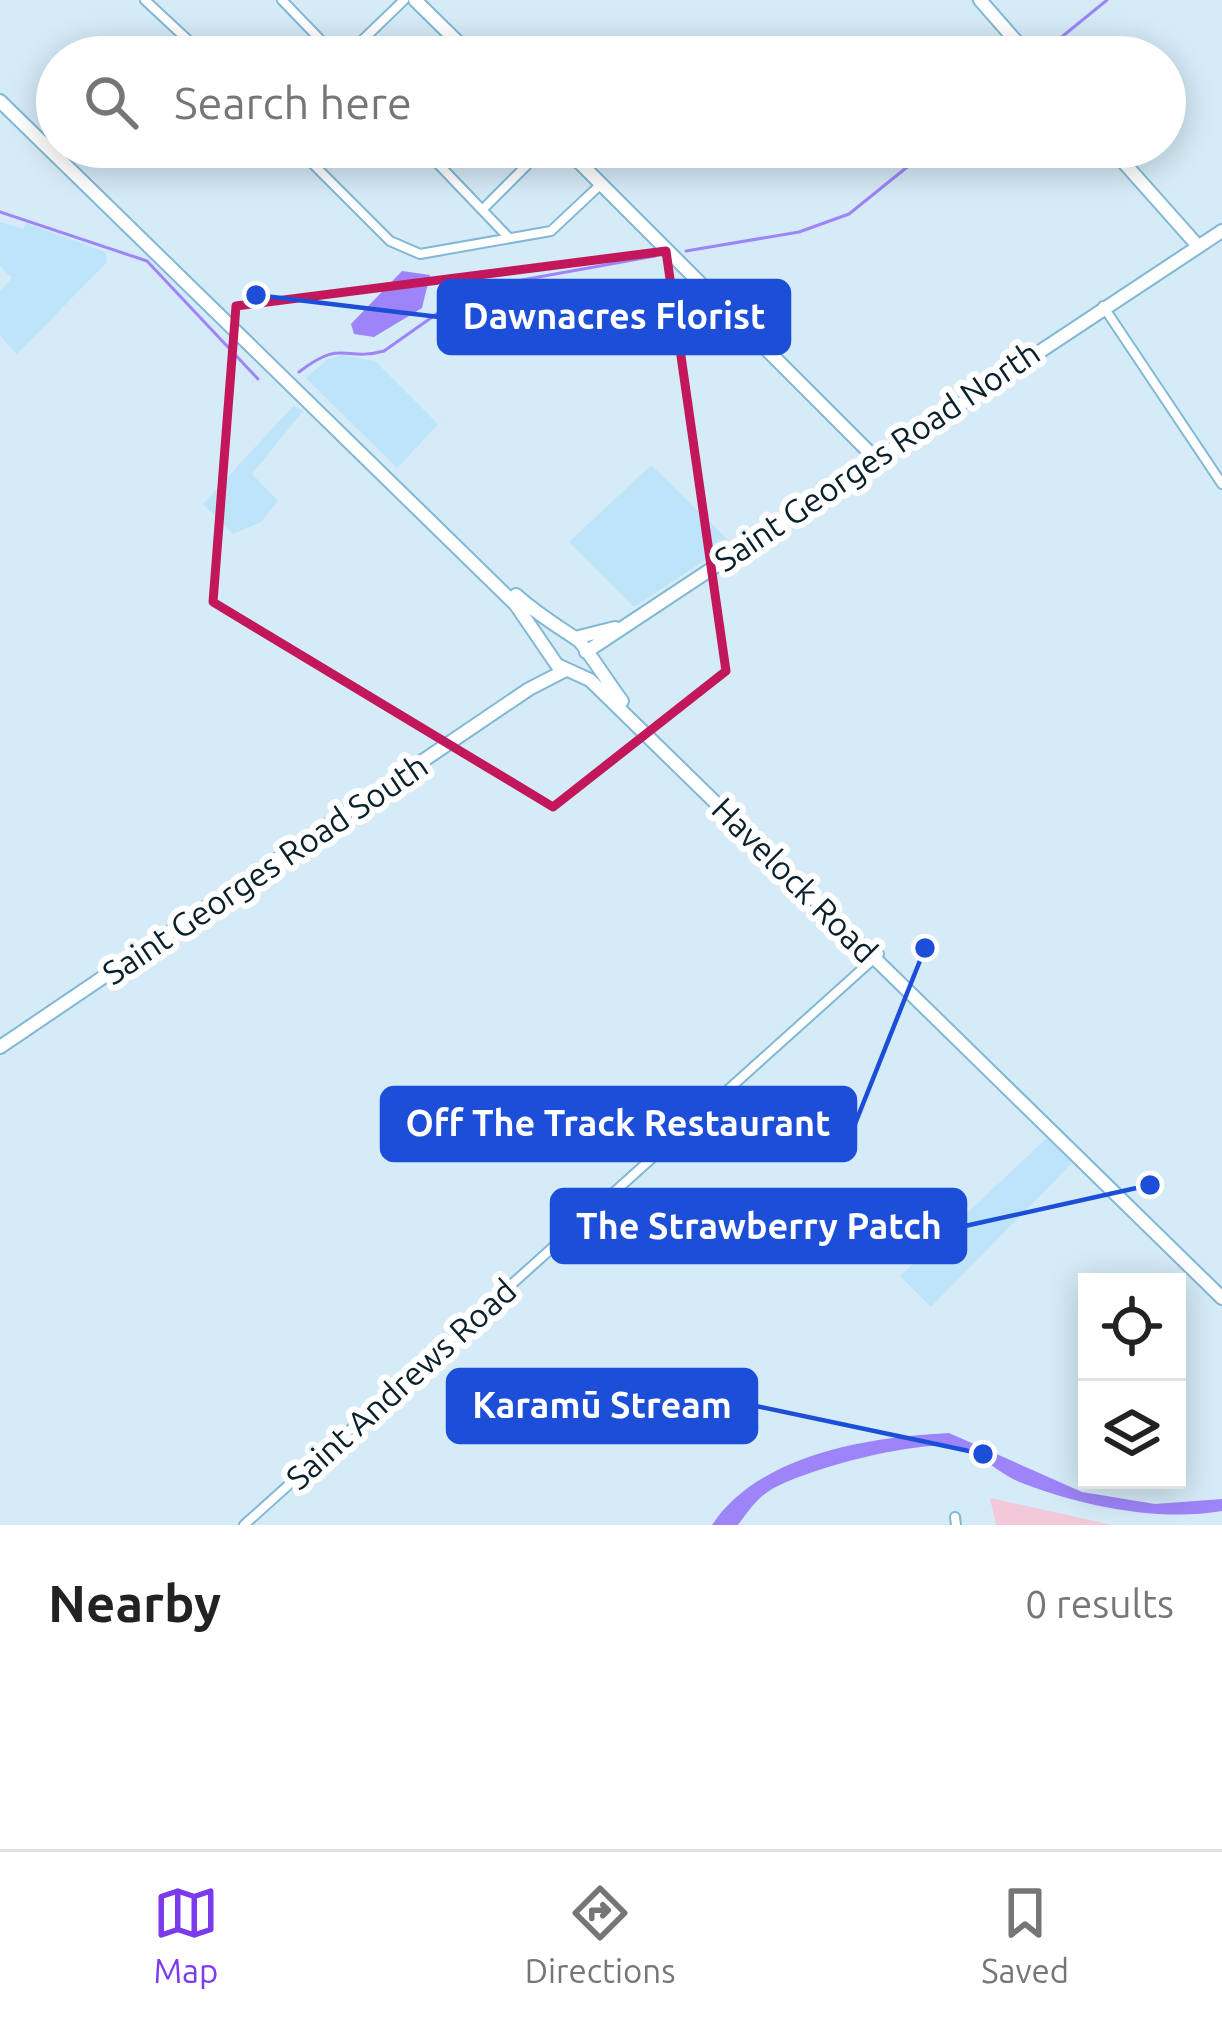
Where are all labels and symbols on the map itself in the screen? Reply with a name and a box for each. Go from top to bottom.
callout: Dawnacres Florist [439,281,789,353]
text: Dawnacres Florist [463,295,765,336]
street label: Saint Georges Road North [707,333,1046,578]
street label: Saint Georges Road South [95,746,434,991]
street label: Havelock Road [705,790,885,970]
callout: Off The Track Restaurant [382,1088,855,1160]
text: Off The Track Restaurant [405,1102,831,1143]
callout: The Strawberry Patch [552,1190,965,1262]
text: The Strawberry Patch [576,1205,942,1246]
street label: Saint Andrews Road [278,1271,523,1496]
callout: Karamū Stream [448,1370,756,1442]
text: Karamū Stream [472,1384,732,1425]

